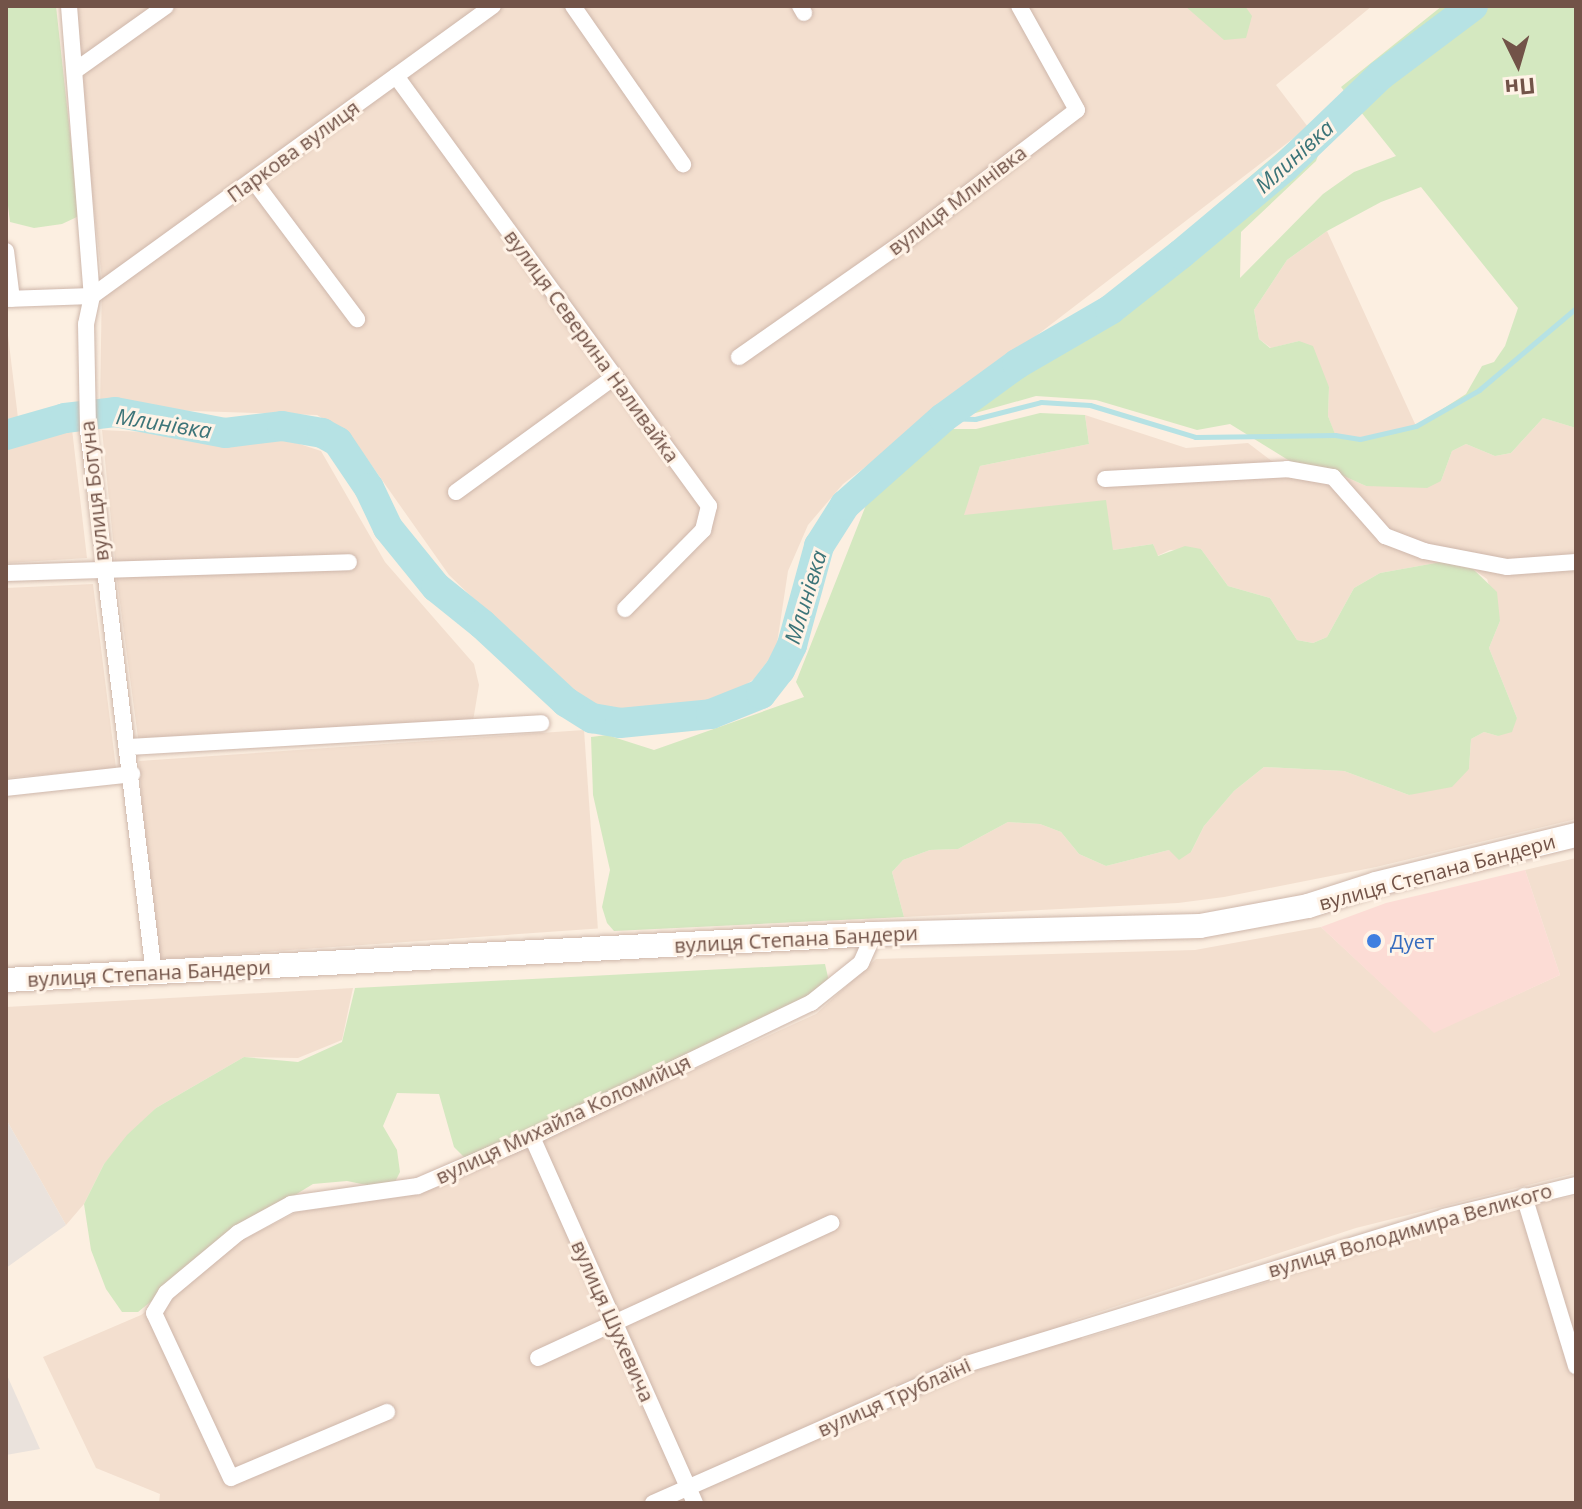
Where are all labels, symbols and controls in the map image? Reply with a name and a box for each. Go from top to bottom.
north arrow [1478,24,1558,104]
text: Пн [1503,72,1537,104]
street label: Паркова вулиця [222,95,364,207]
water label: Млинівка [1249,114,1339,198]
street label: вулиця Млинівка [883,140,1031,260]
street label: вулиця Северина Наливайка [500,225,684,467]
water label: Млинівка [114,402,214,444]
street label: вулиця Богуна [75,420,113,562]
water label: Млинівка [778,547,832,647]
street label: вулиця Степана Бандери [1316,829,1558,915]
street label: вулиця Степана Бандери [674,921,918,957]
place label: Дует [1390,929,1434,953]
marker: Дует [1365,932,1383,950]
street label: вулиця Степана Бандери [27,955,271,991]
street label: вулиця Михайла Коломийця [432,1049,694,1189]
street label: вулиця Володимира Великого [1265,1178,1555,1282]
street label: вулиця Шухевича [567,1237,659,1405]
street label: вулиця Трублаїні [814,1352,974,1442]

